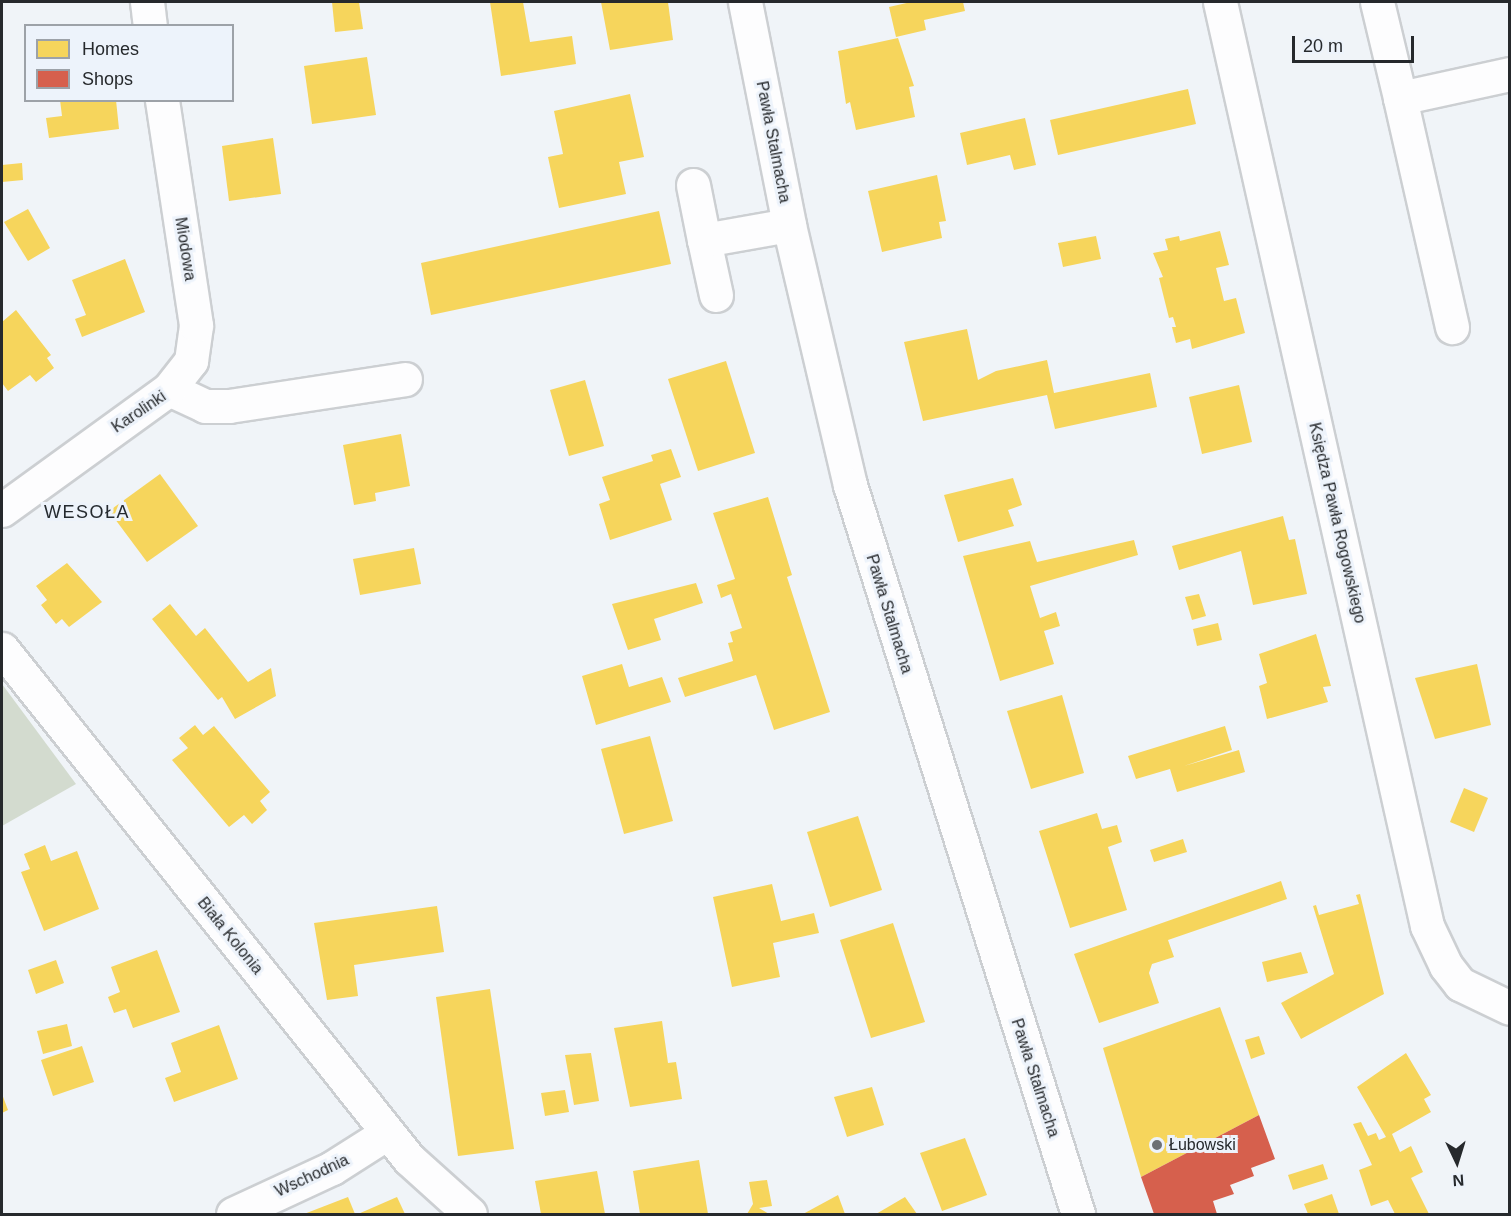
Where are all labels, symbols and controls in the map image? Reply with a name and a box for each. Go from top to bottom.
legend [24,24,234,102]
scale bar [1295,24,1416,62]
text: 20 m [1303,36,1343,56]
text: Homes [82,39,139,59]
text: Shops [82,69,133,89]
street label: Pawła Stalmacha [752,79,794,205]
street label: Miodowa [171,216,199,282]
street label: Karolinki [108,387,170,437]
street label: Księdza Pawła Rogowskiego [1305,421,1369,625]
district label: WESOŁA [44,501,130,523]
street label: Pawła Stalmacha [862,552,916,676]
street label: Biała Kolonia [193,894,267,978]
street label: Pawła Stalmacha [1007,1016,1063,1140]
north arrow [1427,1132,1487,1192]
place label: Łubowski [1169,1135,1236,1155]
marker: Łubowski [1150,1138,1164,1152]
street label: Wschodnia [272,1151,352,1201]
text: N [1452,1172,1465,1189]

